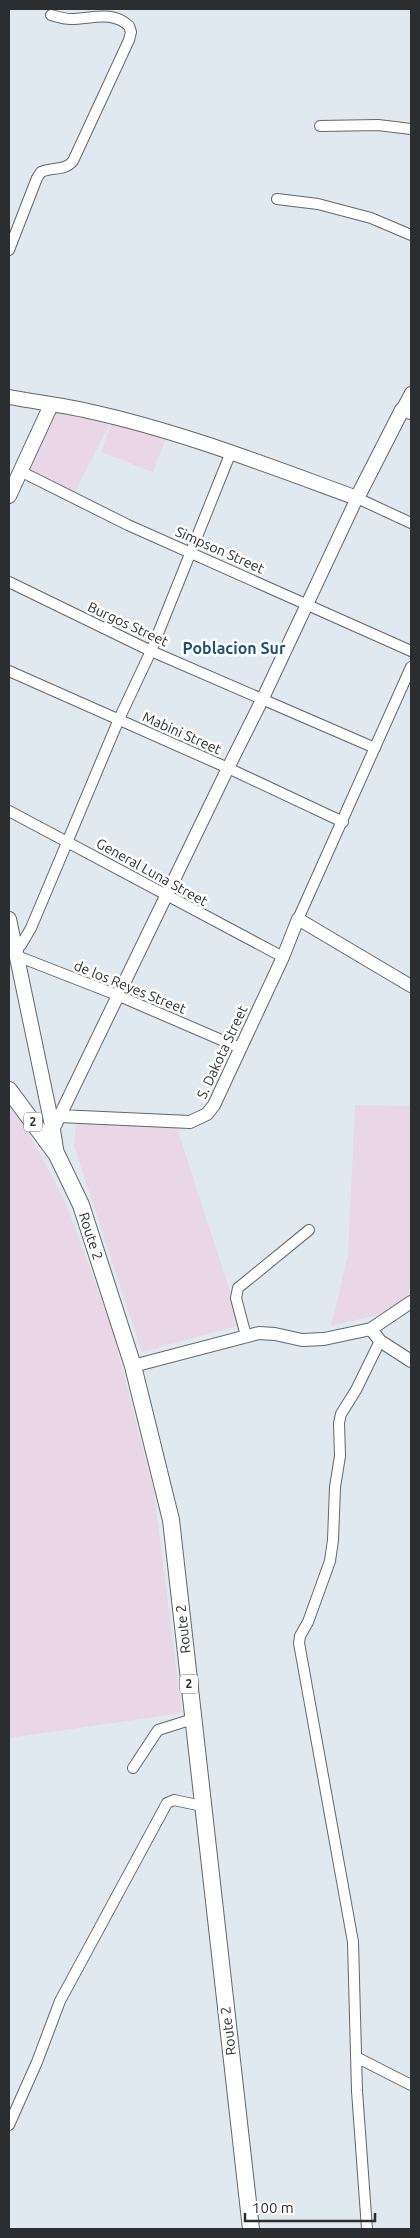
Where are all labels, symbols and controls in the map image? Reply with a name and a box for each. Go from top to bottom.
street label: Simpson Street [173,523,267,577]
street label: Burgos Street [85,598,171,650]
district label: Poblacion Sur [183,639,286,657]
street label: Mabini Street [140,708,224,758]
street label: General Luna Street [94,835,211,909]
street label: de los Reyes Street [72,957,189,1017]
street label: S. Dakota Street [193,1002,251,1101]
road number: 2 [24,1112,42,1132]
street label: Route 2 [76,1210,106,1262]
street label: Route 2 [172,1604,194,1654]
road number: 2 [180,1675,198,1694]
street label: Route 2 [217,2006,239,2056]
scale bar [245,2190,375,2222]
text: 100 m [252,2199,294,2216]

